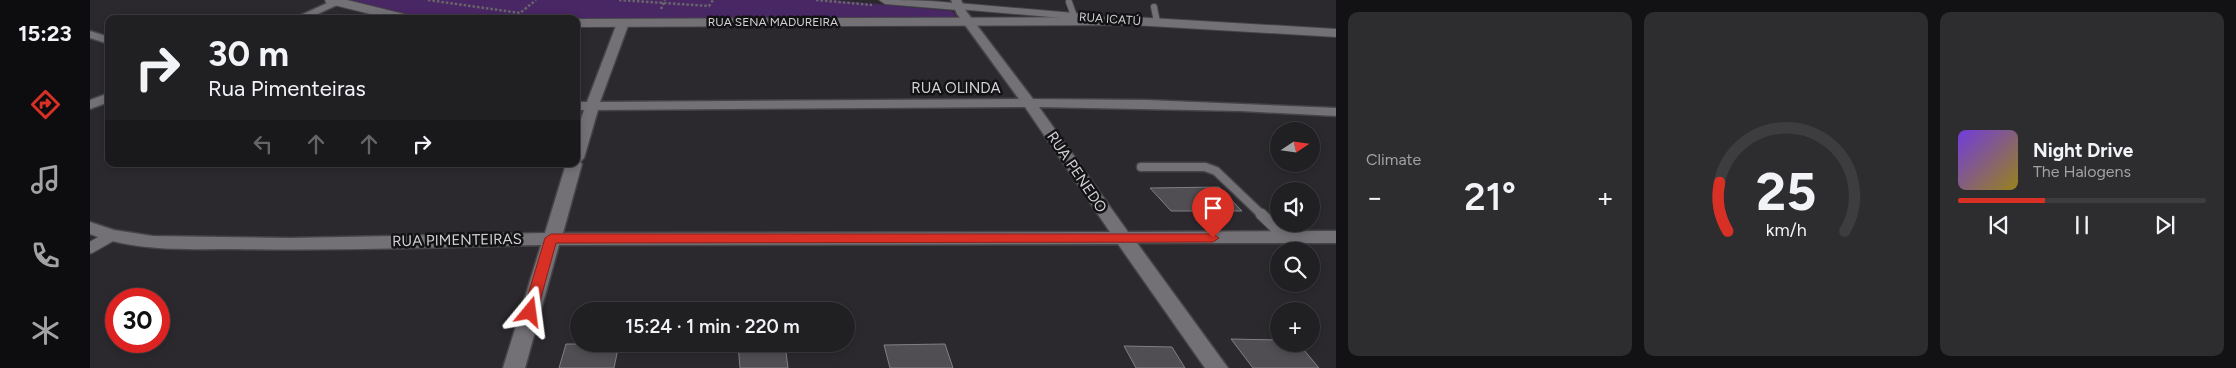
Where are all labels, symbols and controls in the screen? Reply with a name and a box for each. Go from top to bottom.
street label: RUA ICATÚ [1079,10,1141,28]
street label: RUA SENA MADUREIRA [708,15,838,29]
text: 15:23 [18,20,72,47]
text: 30 m [208,33,289,75]
icon: right [125,35,190,100]
text: Rua Pimenteiras [208,75,366,102]
street label: RUA OLINDA [911,79,1001,97]
icon: directions [28,87,63,122]
north arrow [1270,122,1320,172]
map controls [1270,122,1320,352]
street label: RUA PENEDO [1043,128,1111,216]
icon: left [249,130,277,158]
icon: ahead [302,130,330,158]
icon: ahead [355,130,383,158]
icon: right [408,130,436,158]
text: Night Drive [2033,139,2133,162]
text: Climate [1366,150,1421,169]
text: 25 [1756,161,1816,223]
icon: music [28,162,63,197]
text: The Halogens [2033,162,2131,181]
text: 21° [1464,174,1516,220]
text: − [1366,180,1383,214]
text: + [1597,180,1614,214]
button: sound [1270,182,1320,232]
pin [1192,187,1234,238]
icon: arrive [1199,194,1227,222]
icon: previous [1985,211,2013,239]
icon: pause [2068,211,2096,239]
icon: next [2151,211,2179,239]
text: km/h [1766,219,1806,240]
street label: RUA PIMENTEIRAS [392,230,522,250]
icon: phone [28,238,63,273]
button: search [1270,242,1320,292]
position arrow [503,285,555,337]
speed limit sign: 30 [105,288,170,353]
button: + [1270,302,1320,352]
icon: climate [28,313,63,348]
text: 15:24 · 1 min · 220 m [625,315,800,338]

